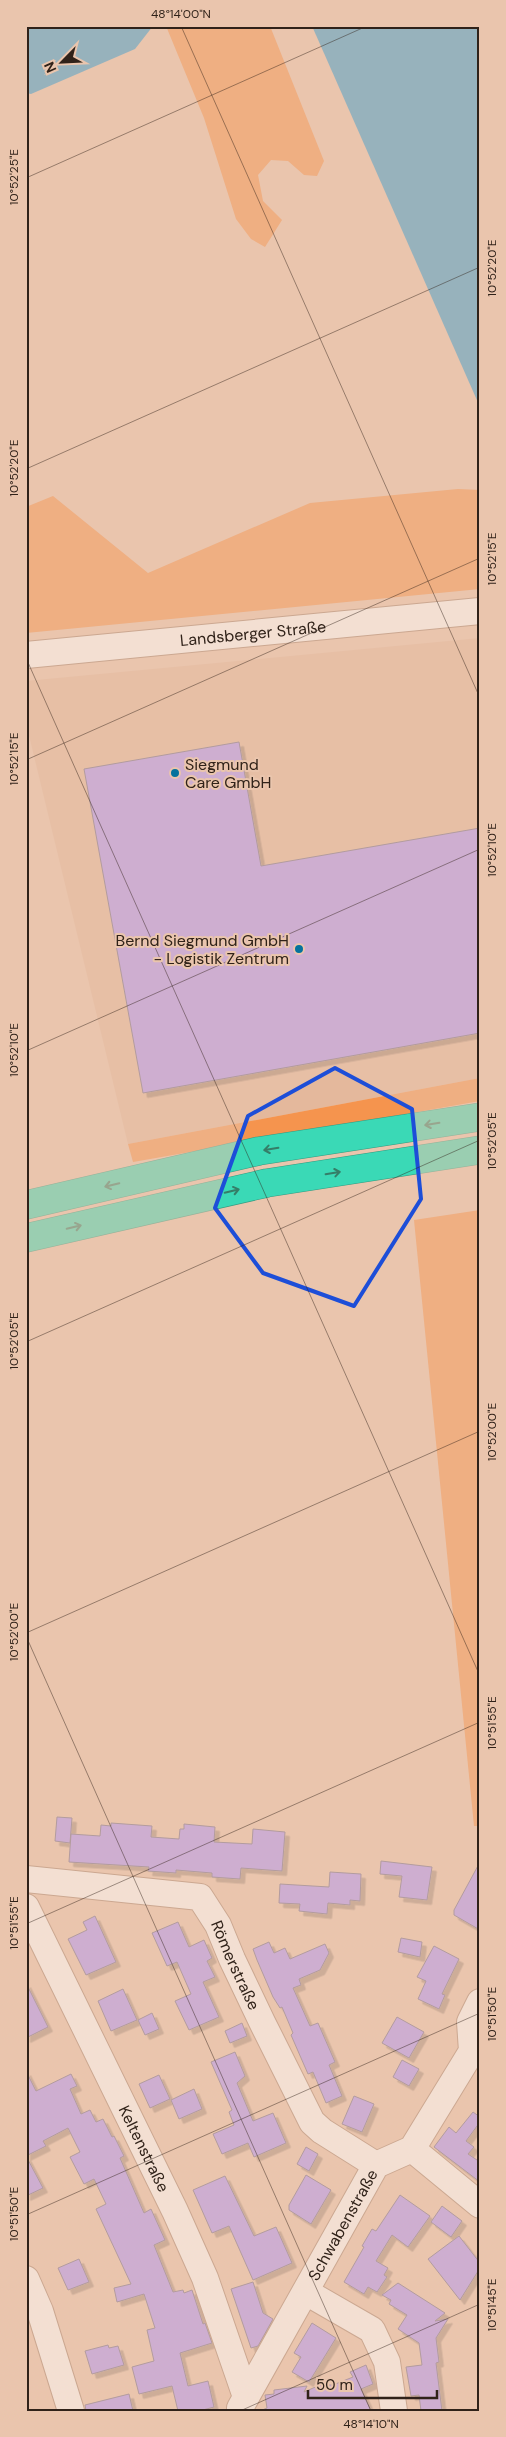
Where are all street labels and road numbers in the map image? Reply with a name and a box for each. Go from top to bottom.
street label: Landsberger Straße [179,616,327,651]
street label: Römerstraße [206,1917,265,2013]
street label: Keltenstraße [114,2102,174,2196]
street label: Schwabenstraße [303,2165,383,2285]

